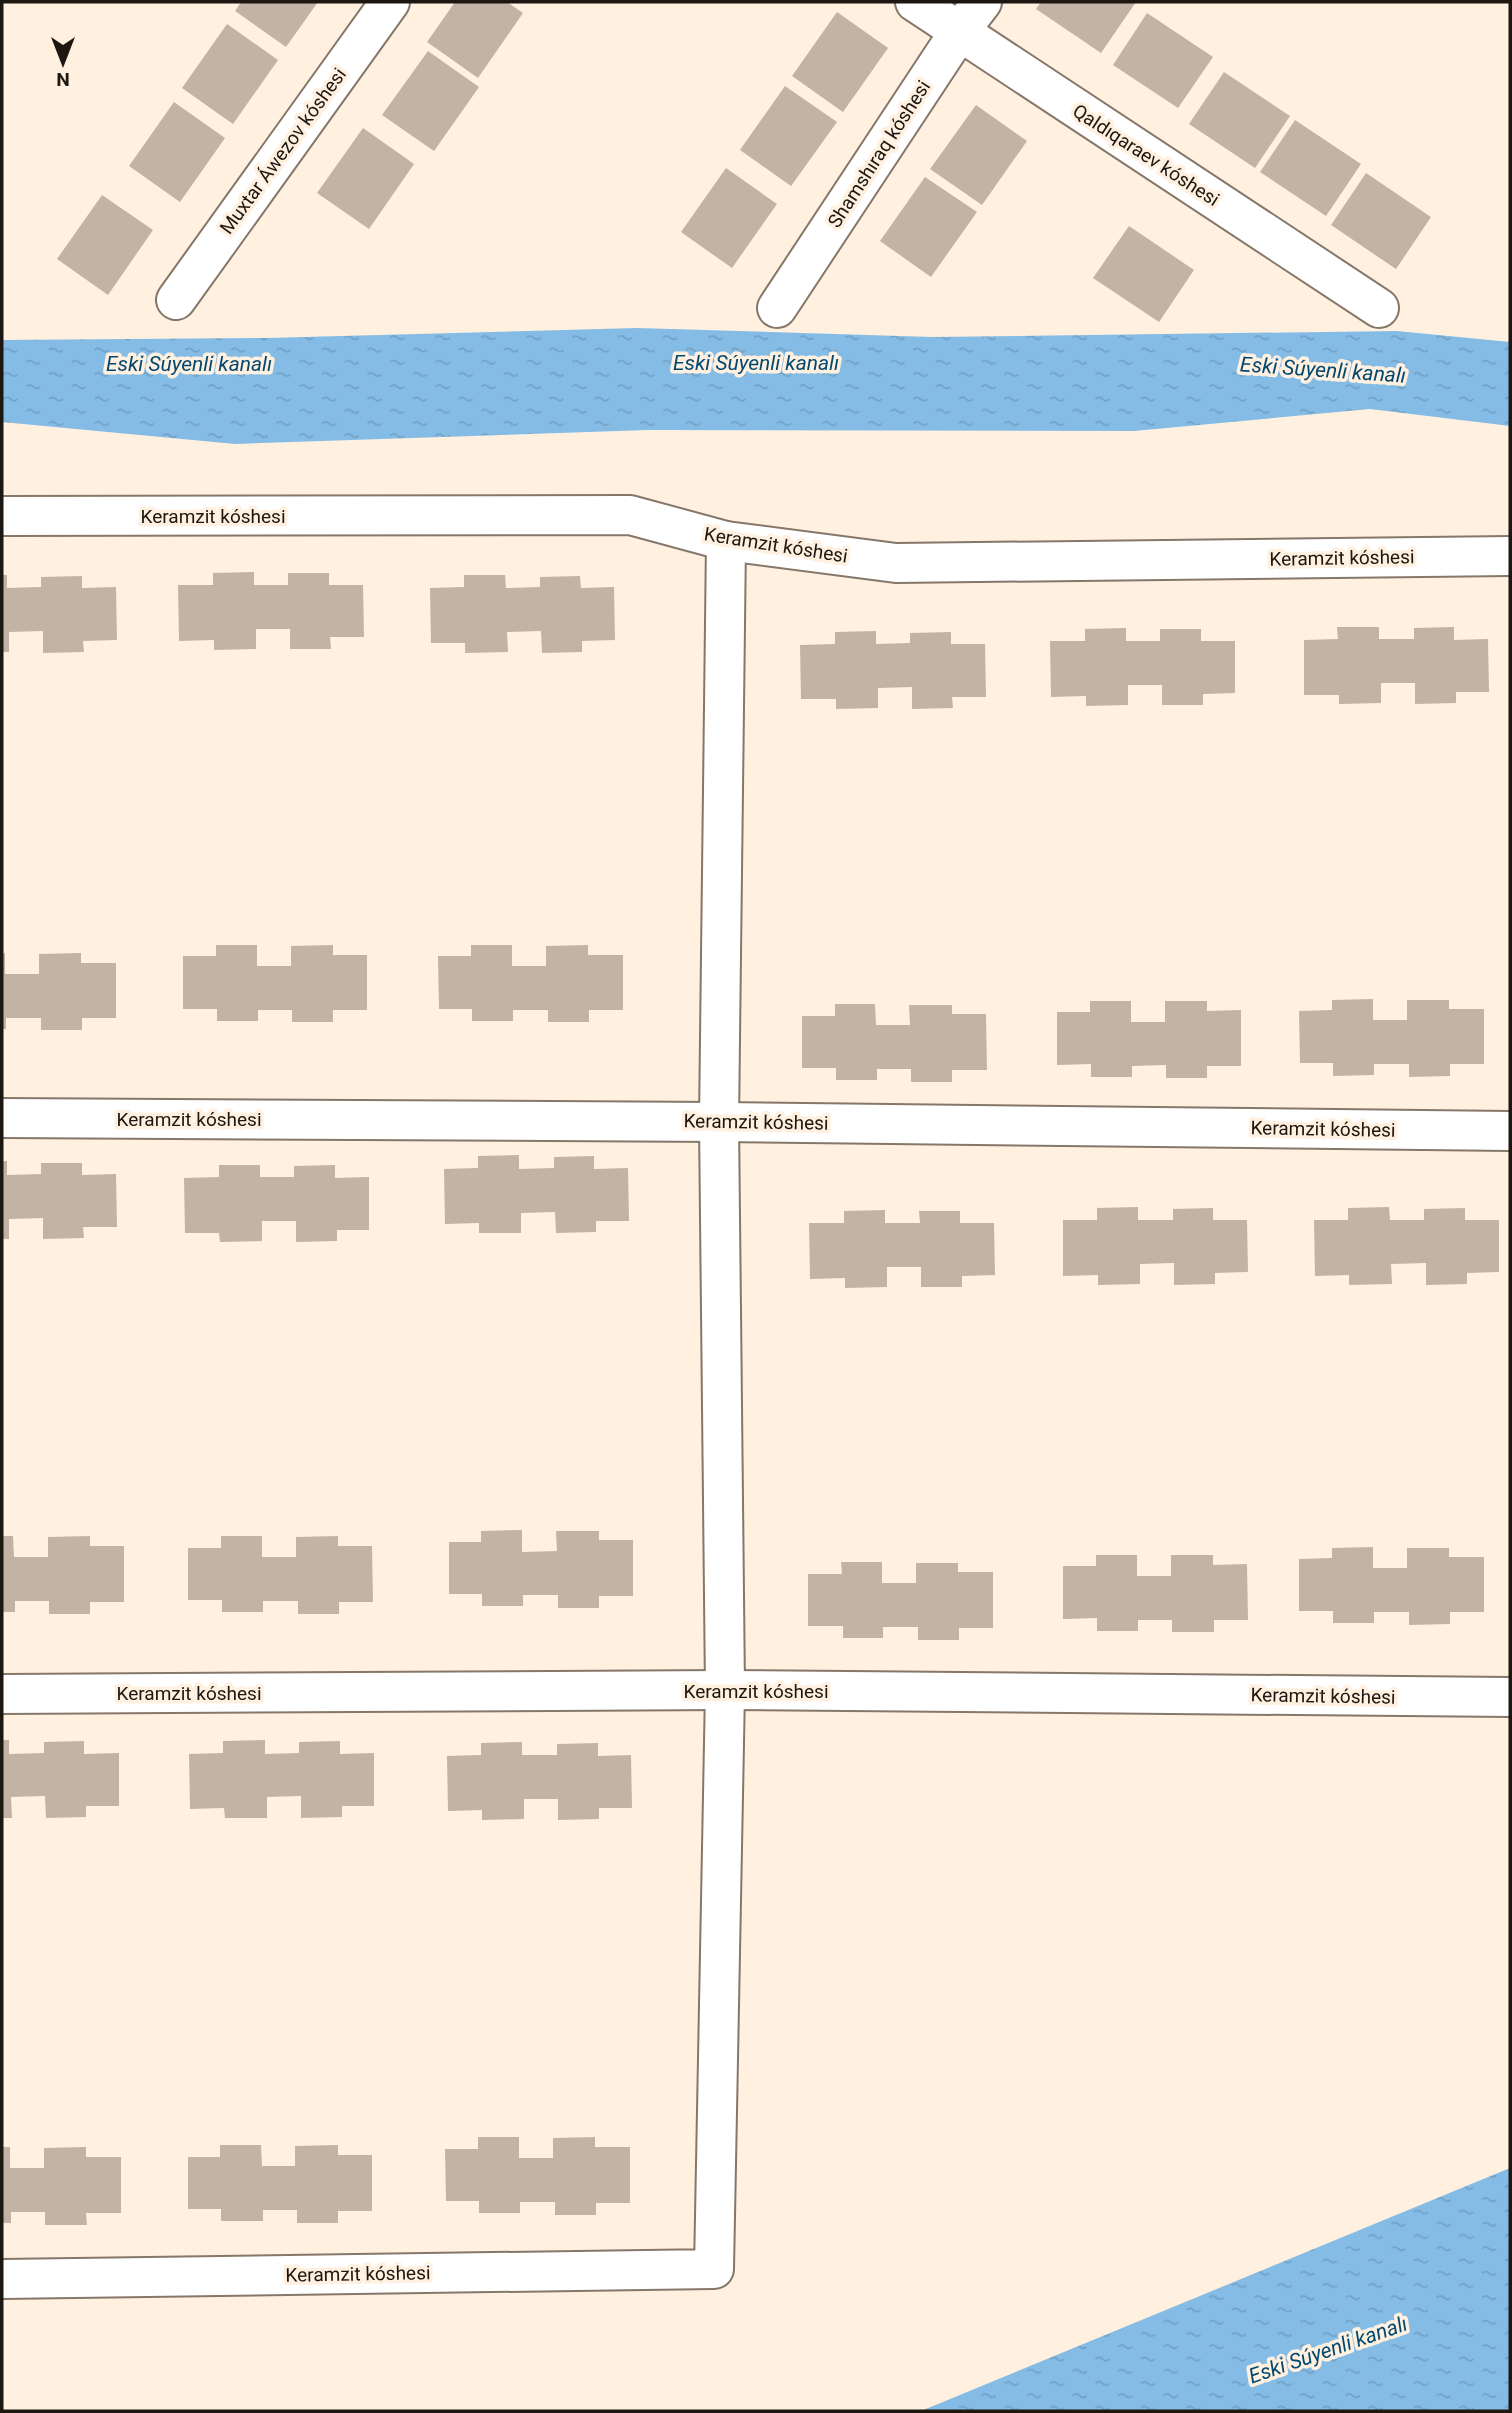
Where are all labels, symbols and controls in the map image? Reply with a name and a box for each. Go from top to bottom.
north arrow [28,28,98,98]
street label: Muxtar Áwezov kóshesi [215,63,351,239]
text: N [56,68,70,91]
street label: Shamshıraq kóshesi [823,76,935,232]
street label: Qaldıqaraev kóshesi [1068,99,1224,211]
water label: Eski Súyenli kanalı [673,351,839,375]
water label: Eski Súyenli kanalı [106,352,272,376]
water label: Eski Súyenli kanalı [1239,352,1407,388]
street label: Keramzit kóshesi [140,505,286,528]
street label: Keramzit kóshesi [703,522,849,568]
street label: Keramzit kóshesi [1269,545,1415,571]
street label: Keramzit kóshesi [116,1108,262,1131]
street label: Keramzit kóshesi [683,1109,829,1135]
street label: Keramzit kóshesi [1250,1116,1396,1142]
street label: Keramzit kóshesi [683,1680,829,1703]
street label: Keramzit kóshesi [116,1682,262,1705]
street label: Keramzit kóshesi [1250,1683,1396,1709]
street label: Keramzit kóshesi [285,2261,431,2287]
water label: Eski Súyenli kanalı [1246,2312,1410,2388]

